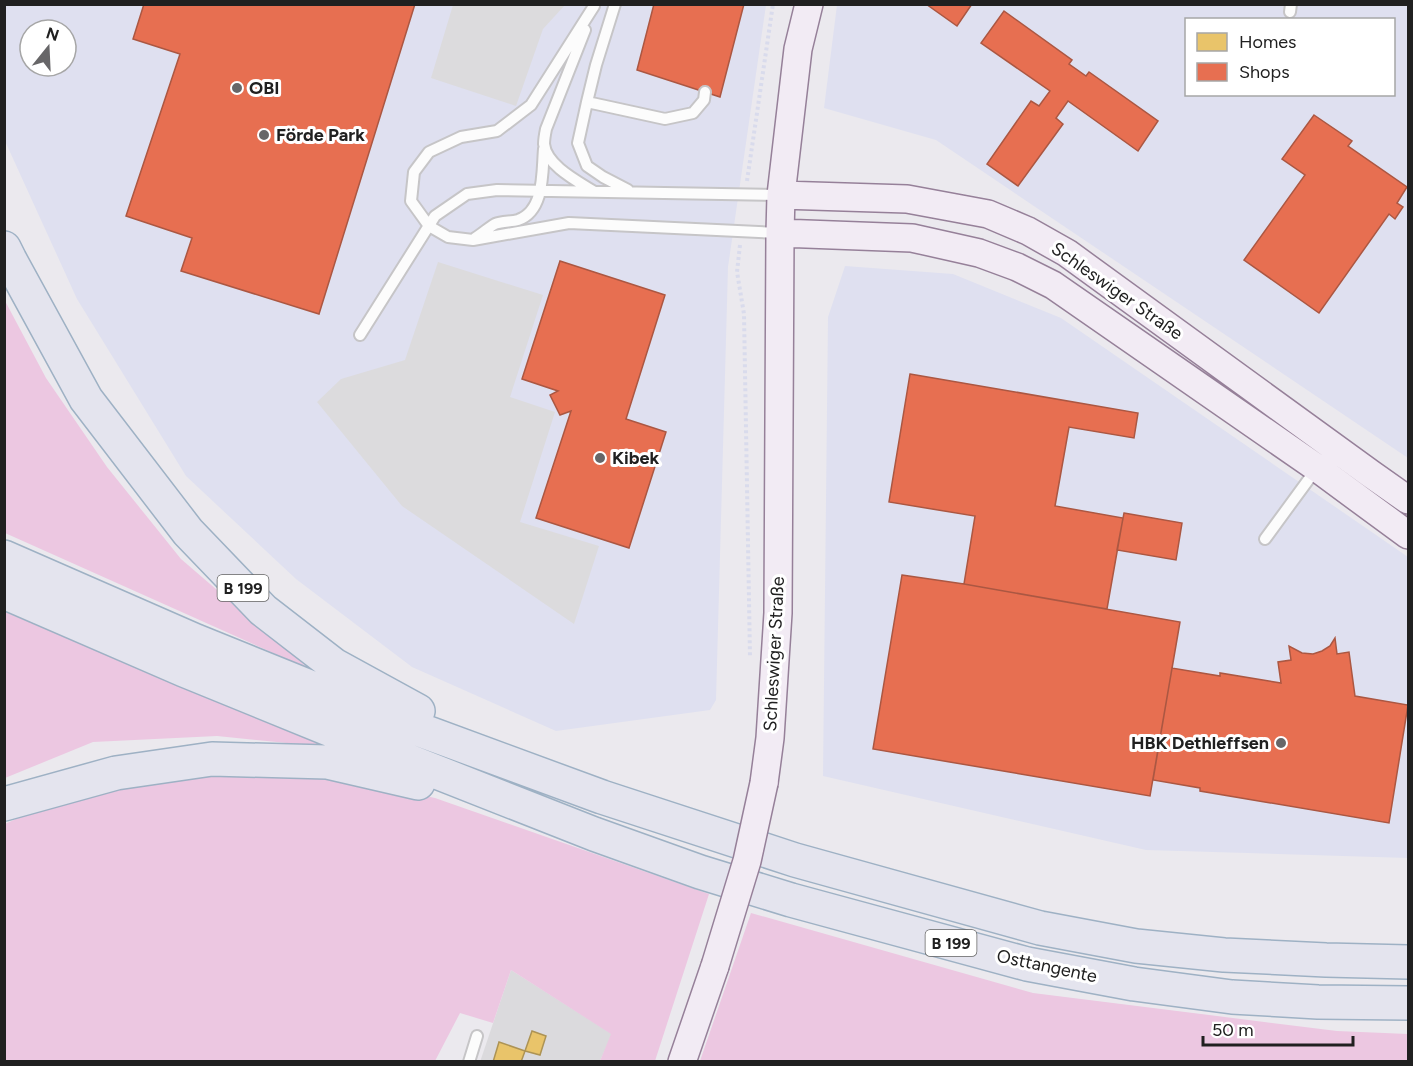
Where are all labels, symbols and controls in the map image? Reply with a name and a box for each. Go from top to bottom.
north arrow [18,18,78,78]
legend [1185,18,1395,96]
text: N [44,23,61,45]
text: Homes [1239,31,1297,53]
text: Shops [1239,61,1290,83]
place label: OBI [249,77,279,99]
marker: OBI [230,81,244,95]
place label: Förde Park [276,124,365,146]
marker: Förde Park [257,128,271,142]
street label: Schleswiger Straße [1047,237,1187,345]
place label: Kibek [612,447,659,469]
marker: Kibek [593,451,607,465]
road number: B 199 [218,575,268,601]
street label: Schleswiger Straße [759,576,789,732]
place label: HBK Dethleffsen [1131,732,1269,754]
marker: HBK Dethleffsen [1274,736,1288,750]
road number: B 199 [926,930,976,956]
street label: Osttangente [995,945,1099,987]
scale bar [1203,1009,1353,1047]
text: 50 m [1212,1019,1254,1041]

